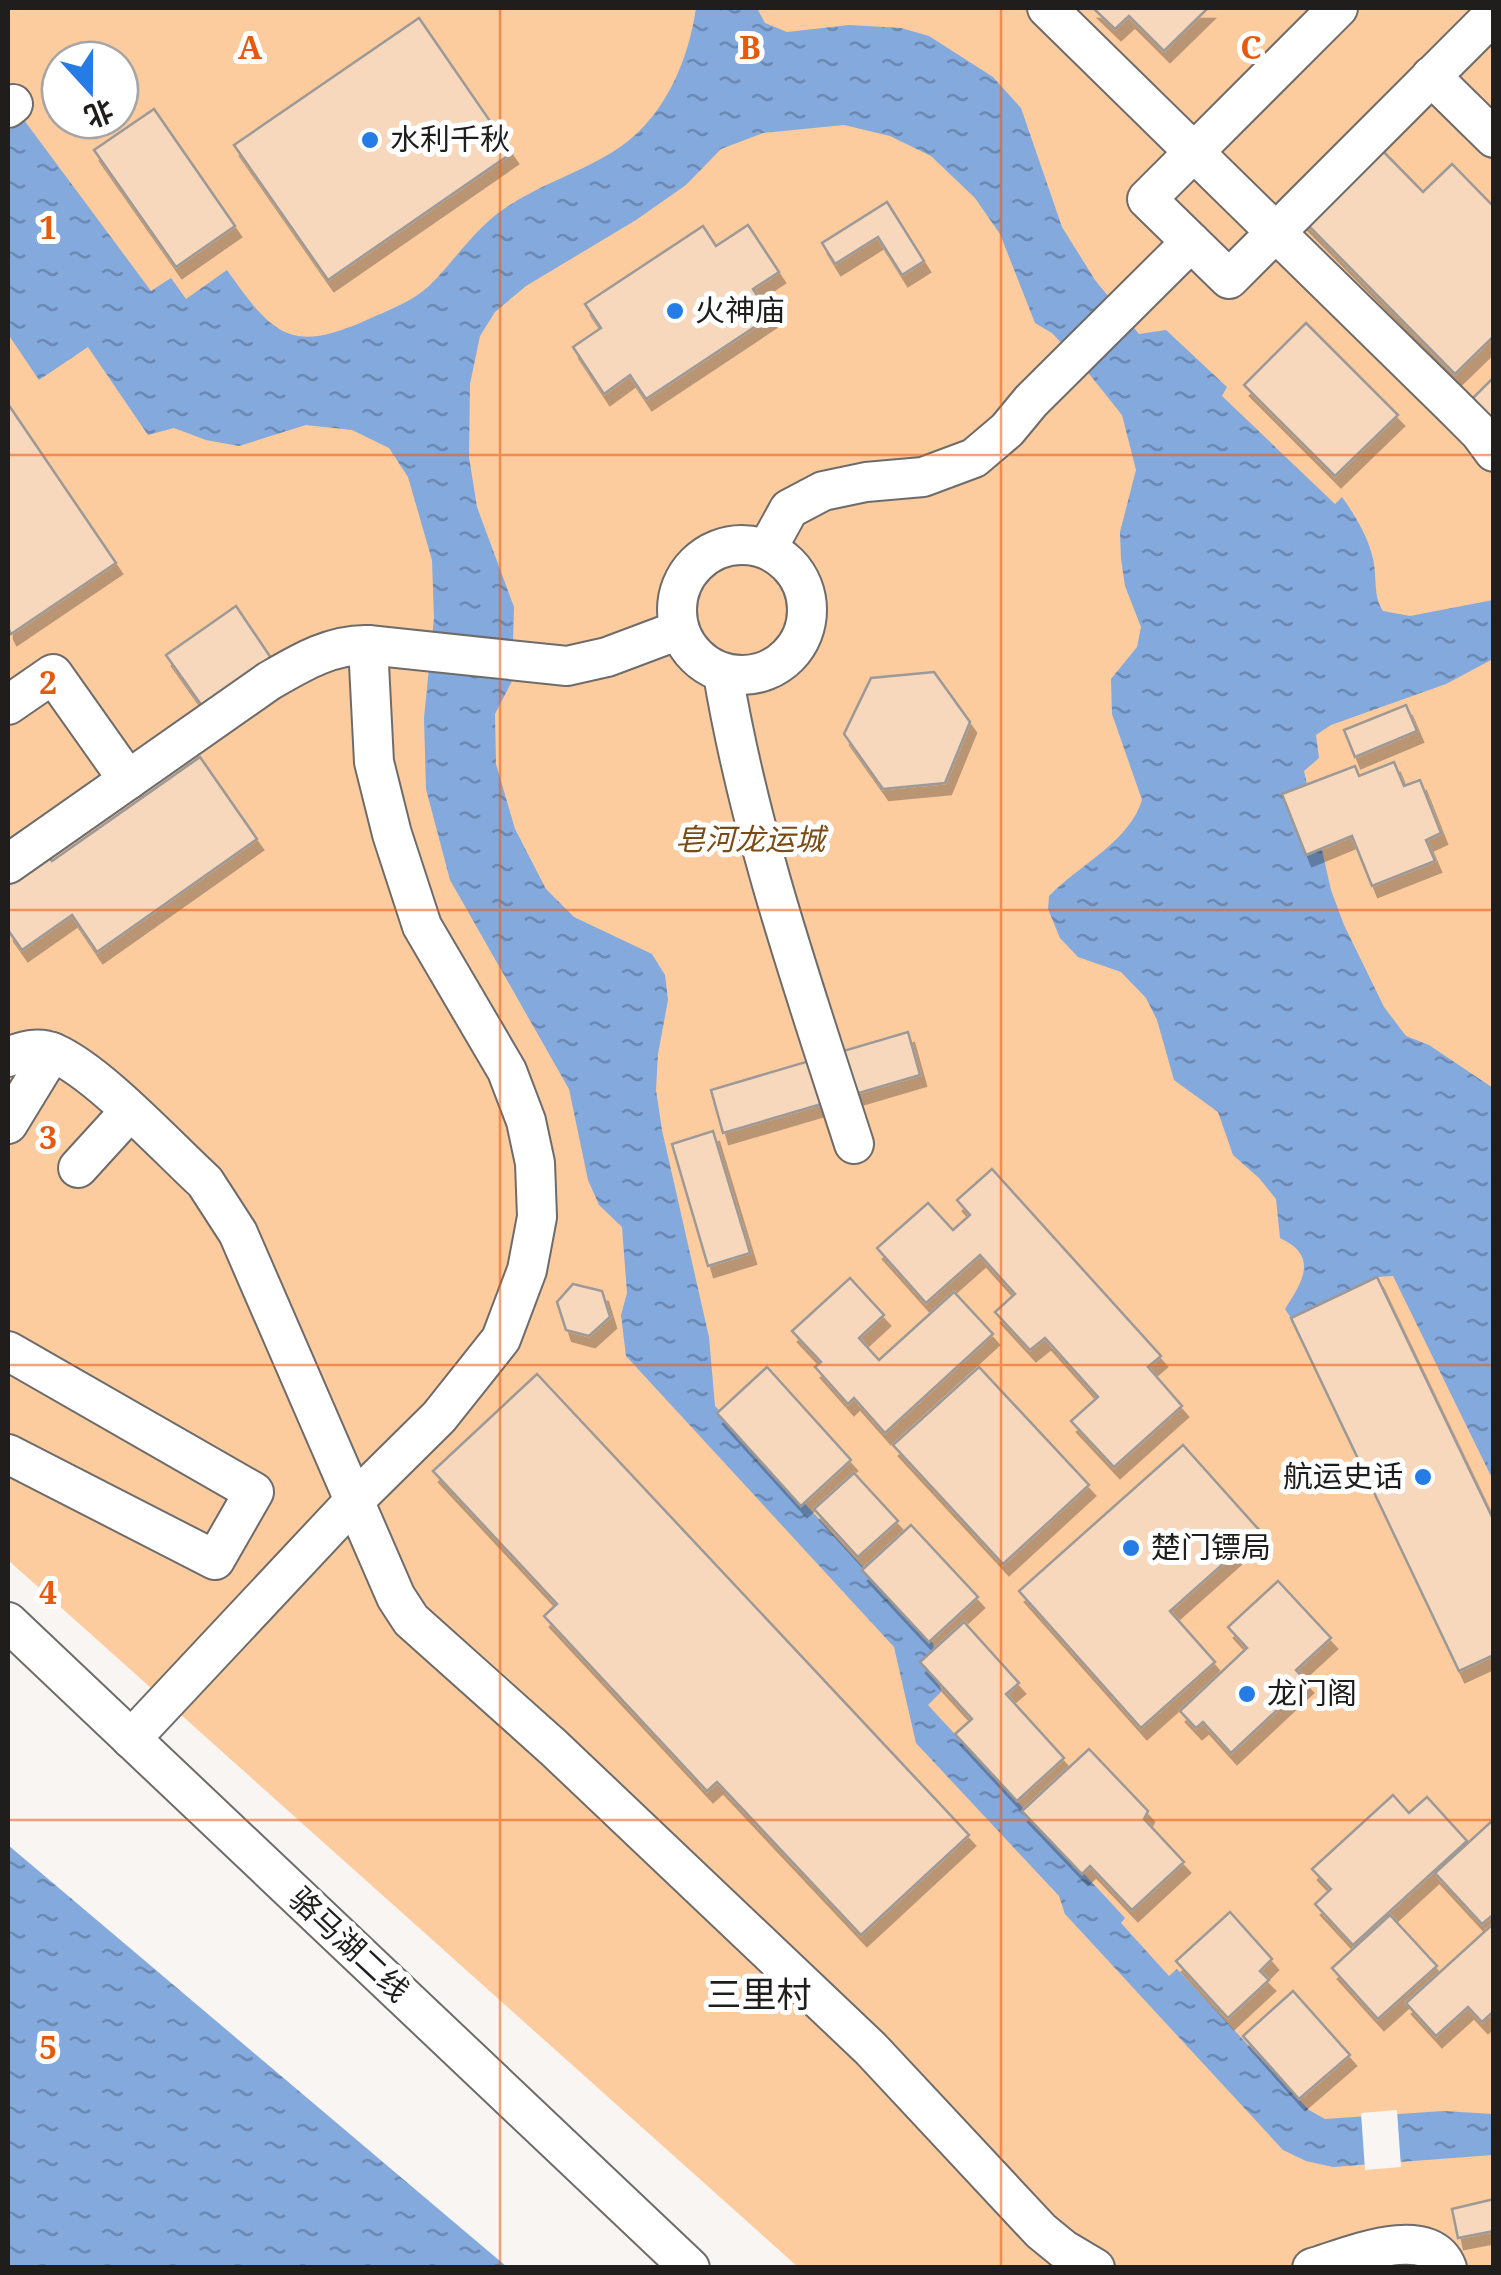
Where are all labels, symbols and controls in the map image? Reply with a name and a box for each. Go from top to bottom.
text: A [238,25,263,68]
text: B [739,25,761,68]
text: C [1240,25,1262,68]
north arrow [40,40,140,140]
text: 北 [79,92,119,137]
place label: 水利千秋 [390,118,510,159]
marker: 水利千秋 [359,129,381,151]
text: 1 [39,205,57,248]
place label: 火神庙 [695,289,785,330]
marker: 火神庙 [664,300,686,322]
text: 2 [39,660,57,703]
park label: 皂河龙运城 [675,818,829,859]
text: 3 [39,1115,57,1158]
place label: 航运史话 [1283,1455,1403,1496]
marker: 航运史话 [1412,1466,1434,1488]
place label: 楚门镖局 [1151,1526,1271,1567]
marker: 楚门镖局 [1120,1537,1142,1559]
text: 4 [39,1570,57,1613]
place label: 龙门阁 [1267,1672,1357,1713]
marker: 龙门阁 [1236,1683,1258,1705]
street label: 骆马湖二线 [281,1878,419,2010]
district label: 三里村 [706,1970,812,2017]
text: 5 [39,2025,57,2068]

